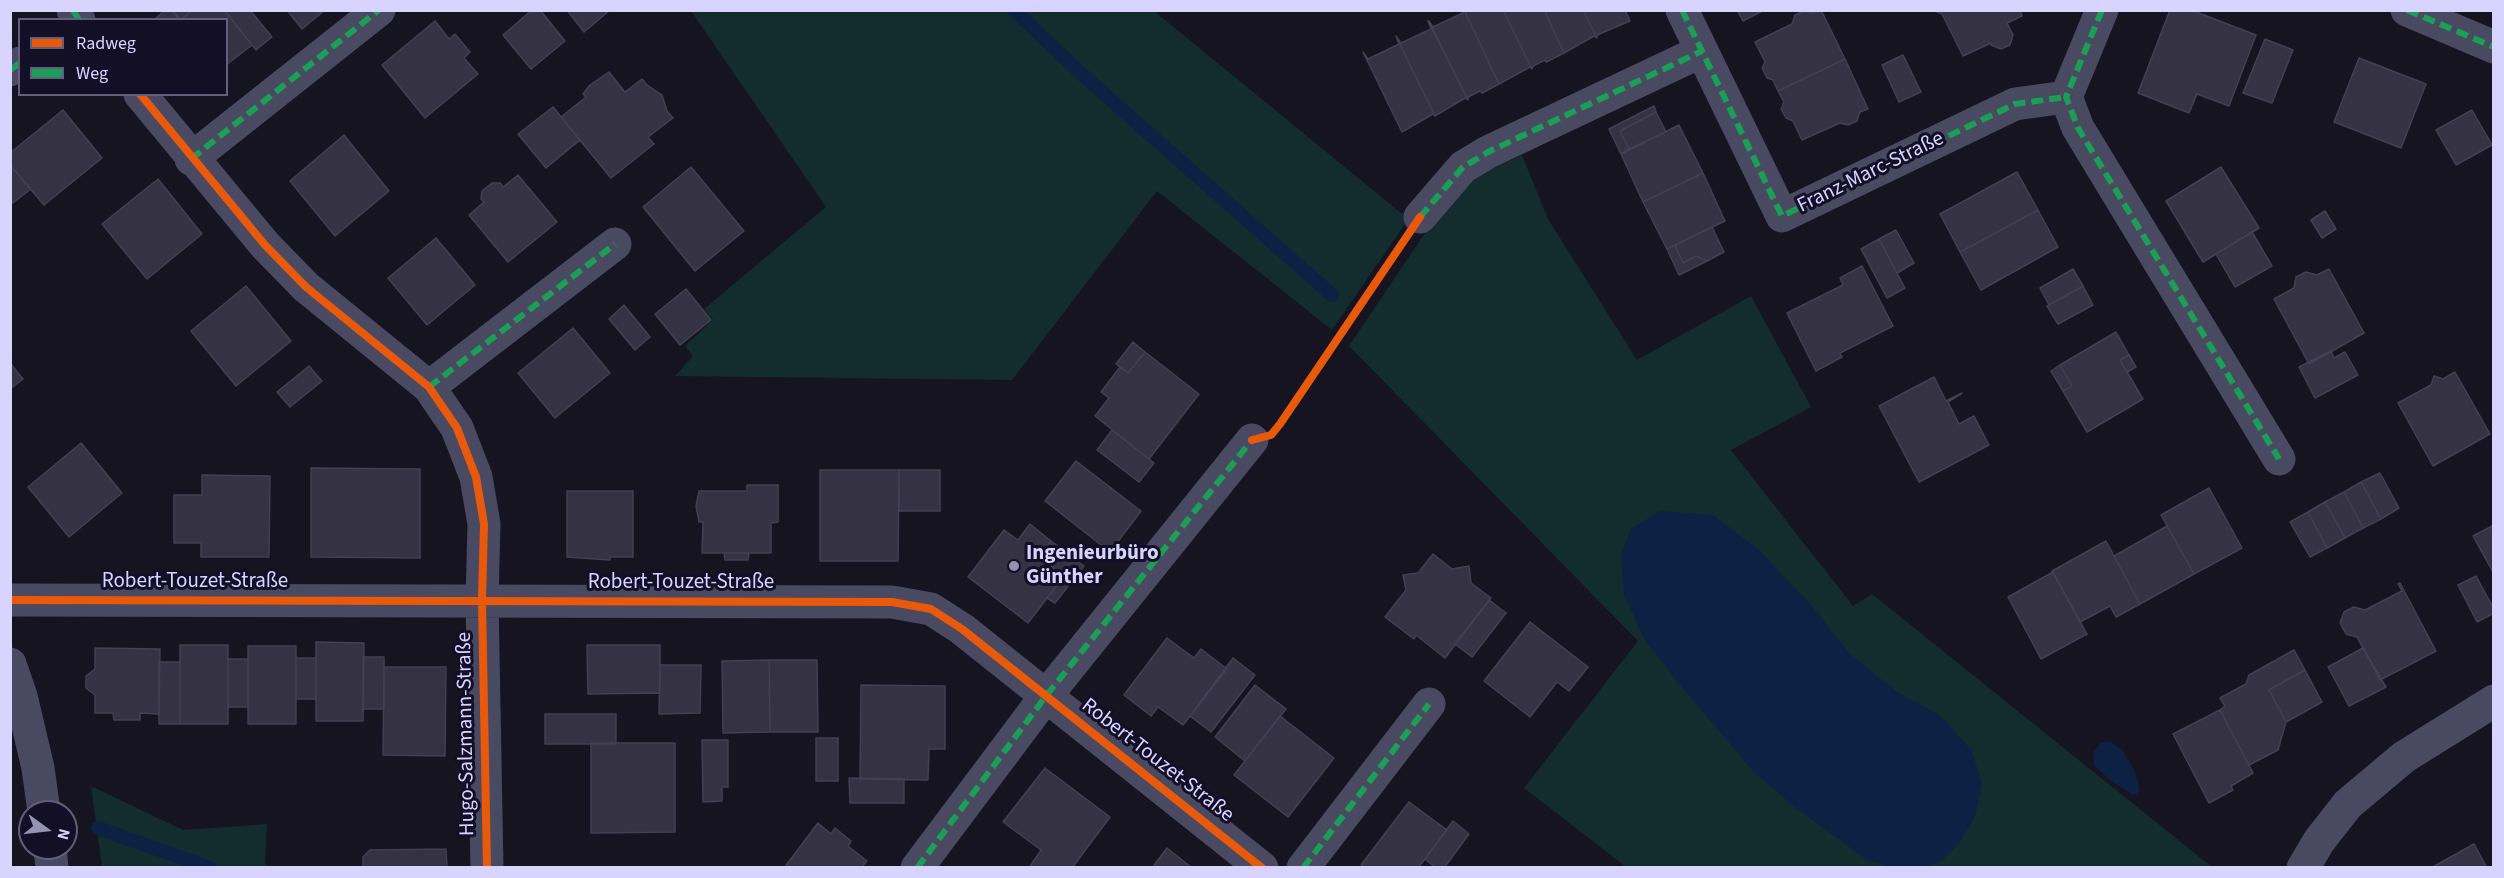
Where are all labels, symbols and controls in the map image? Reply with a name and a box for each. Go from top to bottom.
legend [18,18,228,96]
text: Radweg [76,31,136,56]
text: Weg [76,61,108,86]
street label: Franz-Marc-Straße [1794,127,1948,219]
place label: Ingenieurbüro Günther [1026,541,1159,591]
marker: Ingenieurbüro Günther [1007,559,1021,573]
street label: Robert-Touzet-Straße [102,569,288,595]
street label: Robert-Touzet-Straße [588,570,774,596]
street label: Hugo-Salzmann-Straße [453,632,481,836]
street label: Robert-Touzet-Straße [1076,694,1238,828]
north arrow [18,800,78,860]
text: N [51,826,75,842]

